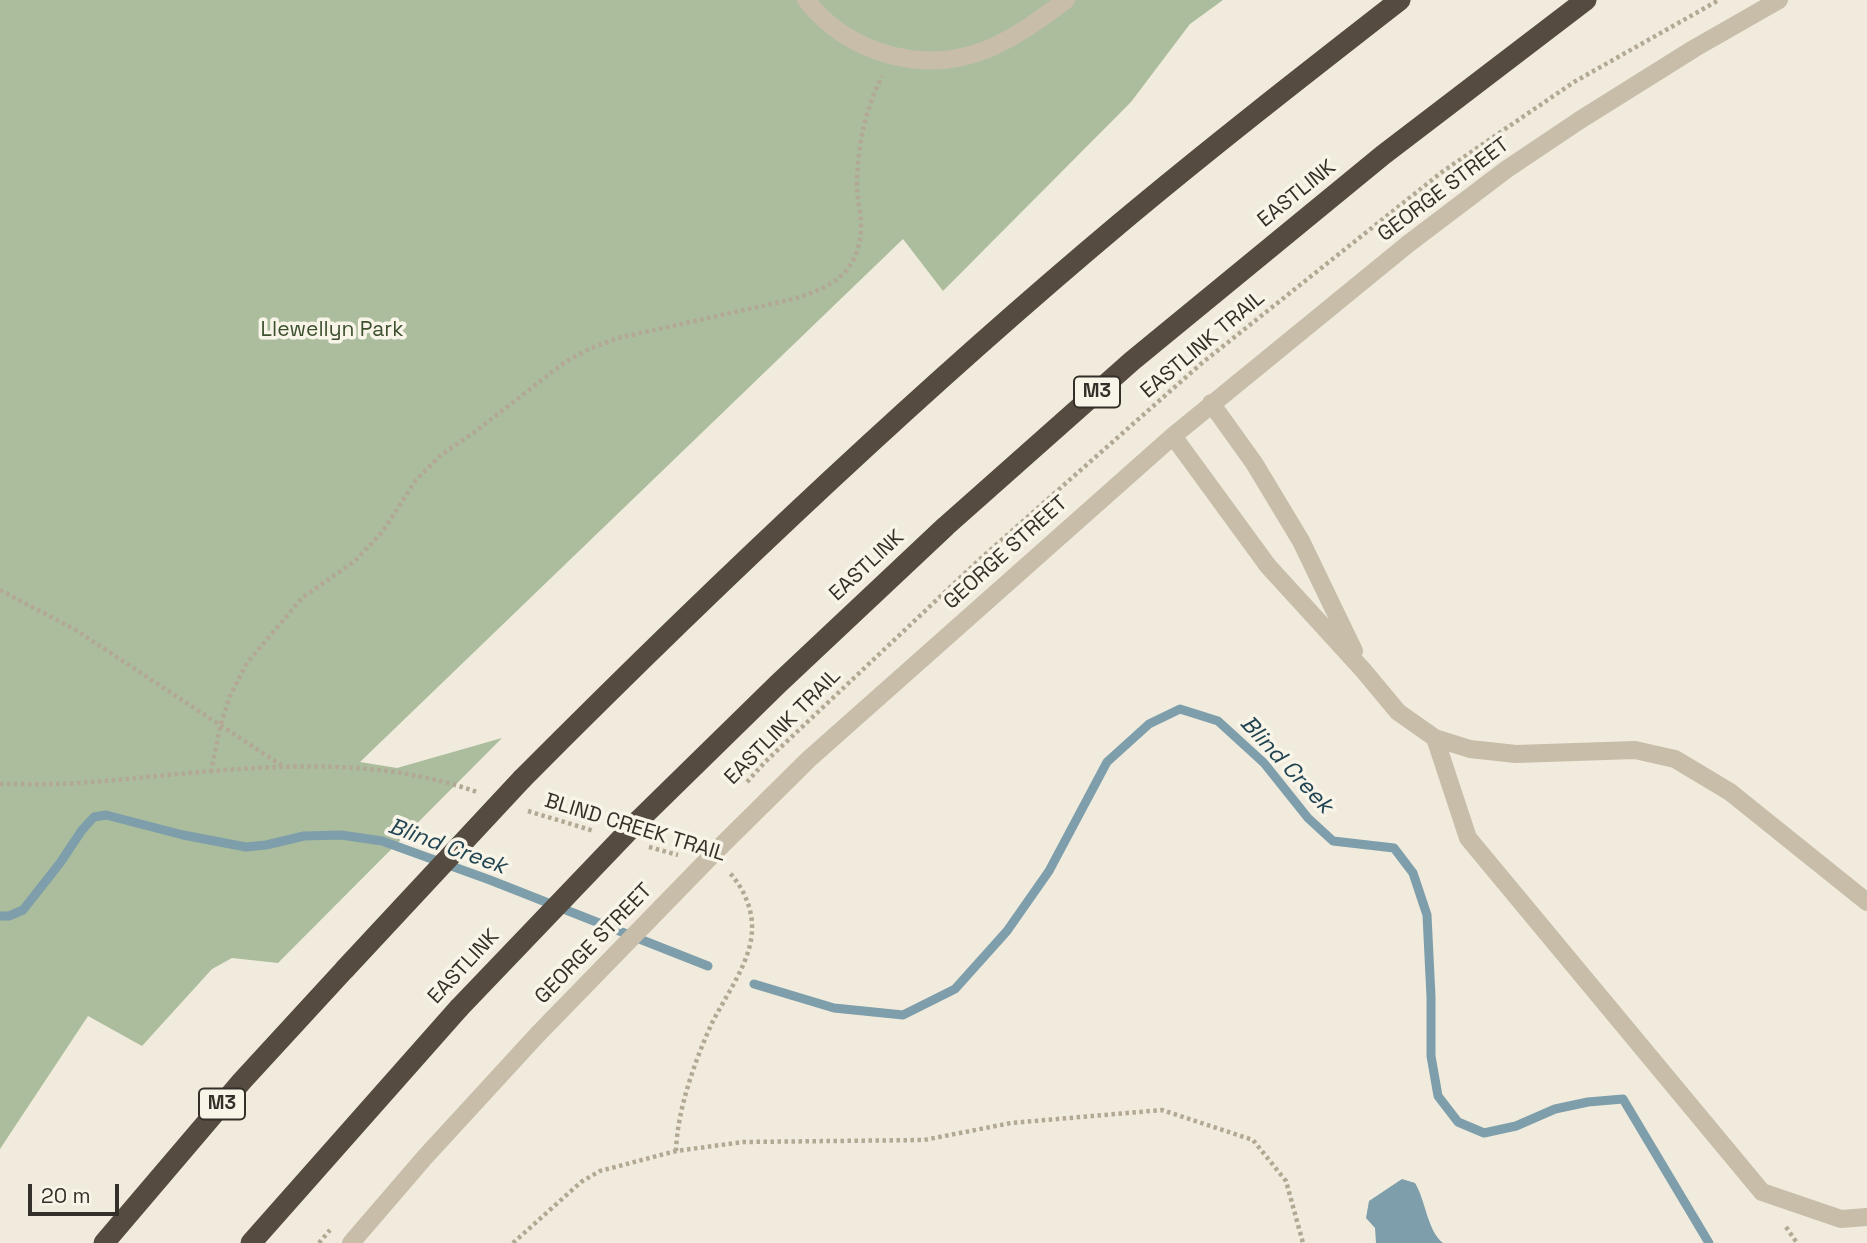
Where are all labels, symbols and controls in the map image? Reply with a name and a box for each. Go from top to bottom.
street label: GEORGE STREET [1373,132,1515,248]
street label: EASTLINK [1253,155,1341,233]
street label: EASTLINK TRAIL [1136,286,1270,404]
park label: Llewellyn Park [261,317,403,343]
road number: M3 [1074,376,1120,408]
street label: GEORGE STREET [939,491,1073,615]
street label: EASTLINK [824,525,910,607]
street label: EASTLINK TRAIL [720,664,846,790]
water label: Blind Creek [1234,710,1338,820]
street label: BLIND CREEK TRAIL [542,789,728,867]
water label: Blind Creek [384,813,510,881]
street label: GEORGE STREET [530,878,658,1010]
street label: EASTLINK [423,924,505,1010]
road number: M3 [199,1088,245,1120]
scale bar [32,1170,122,1214]
text: 20 m [41,1182,91,1209]

